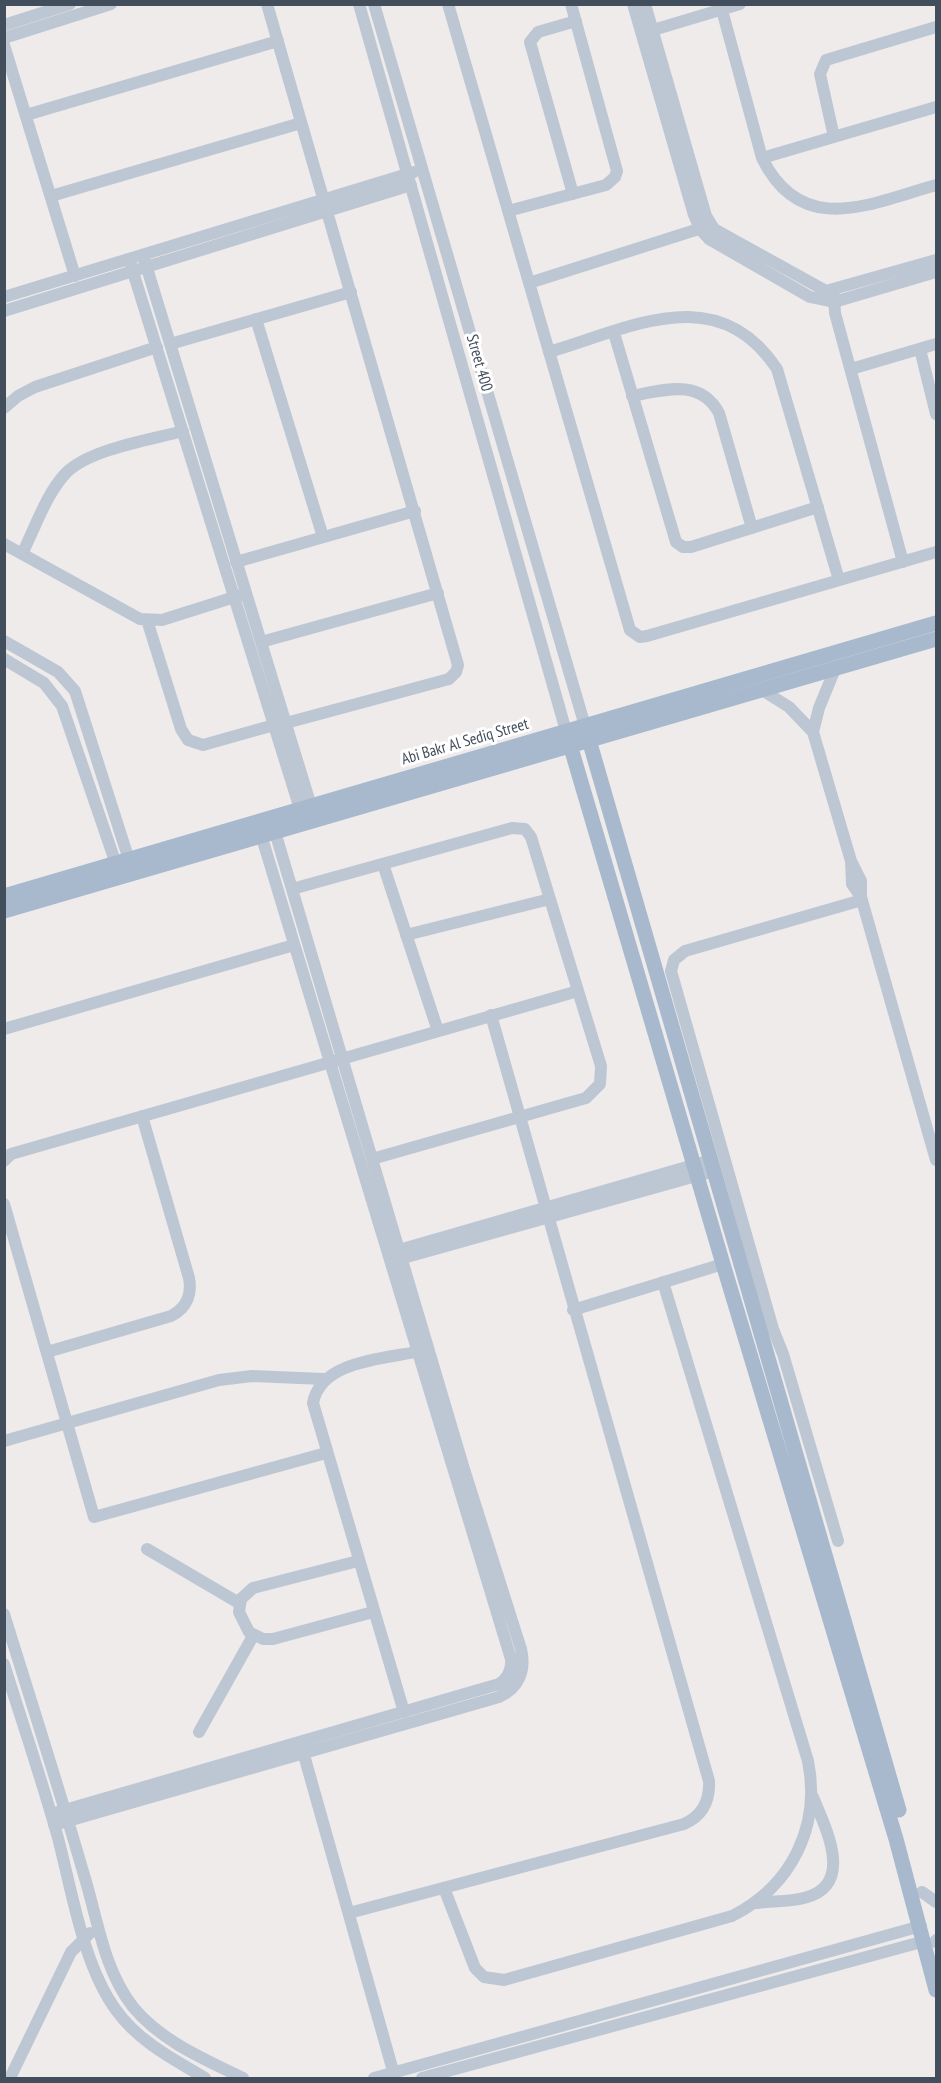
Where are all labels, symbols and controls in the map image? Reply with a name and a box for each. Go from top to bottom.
street label: Street 400 [462,332,496,394]
street label: Abi Bakr Al Sediq Street [399,715,531,769]

